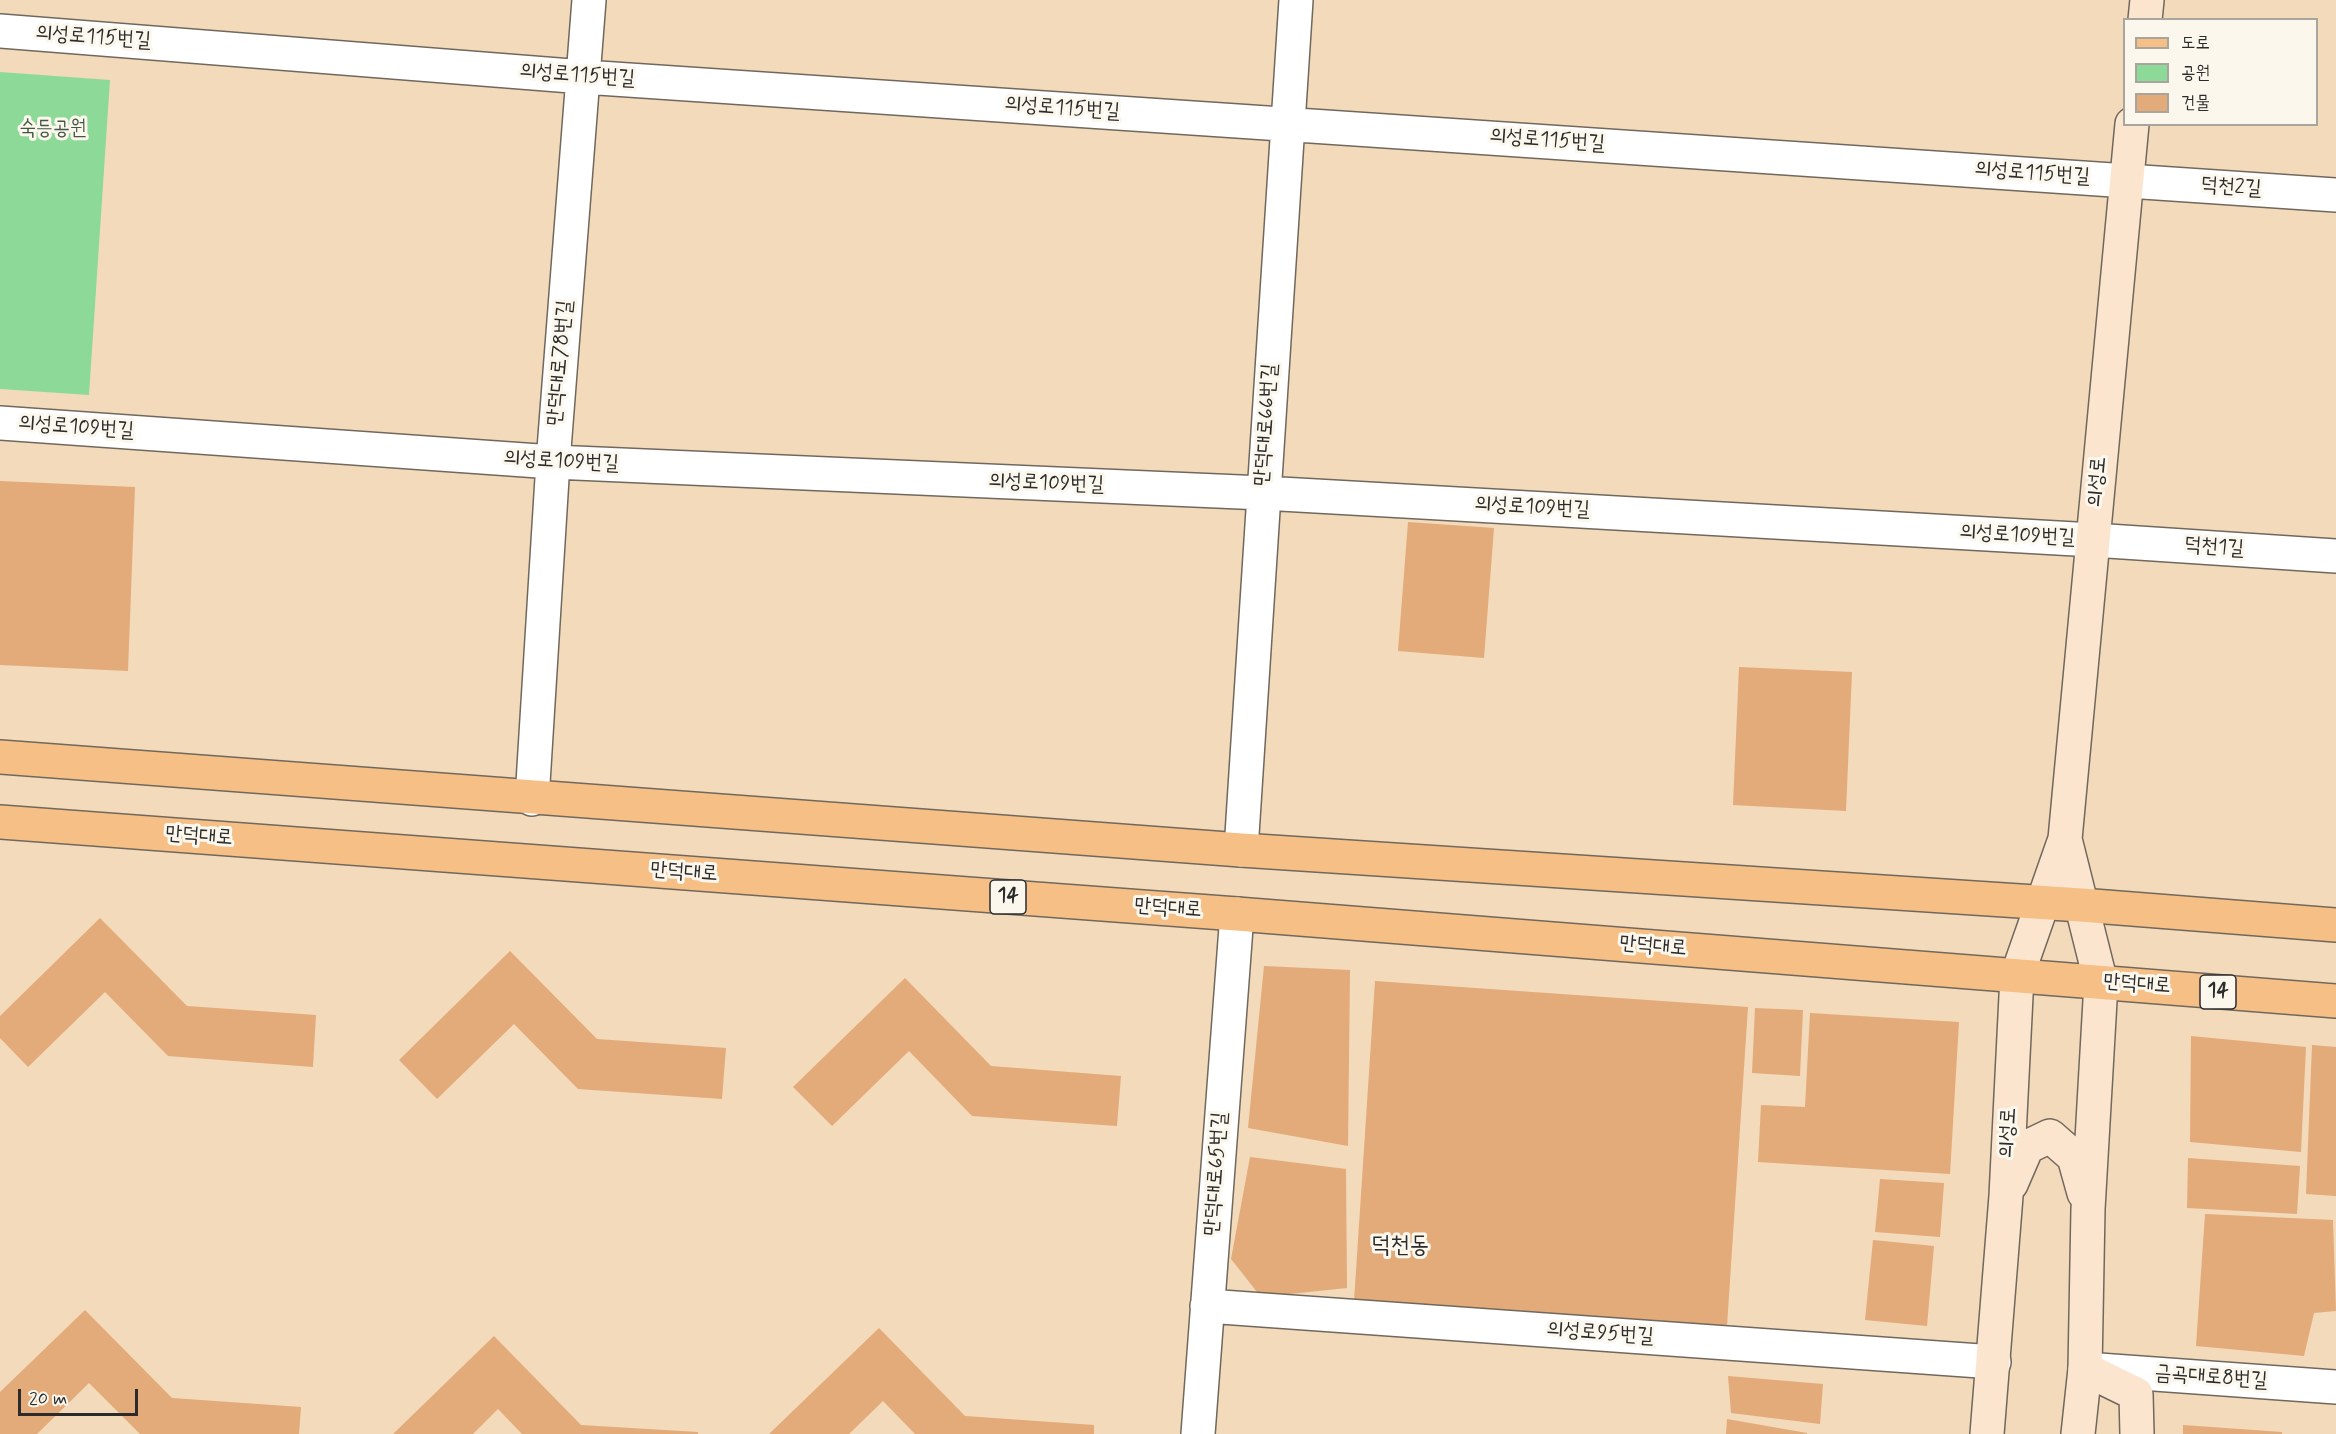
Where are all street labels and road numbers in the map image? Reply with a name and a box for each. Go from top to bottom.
street label: 의성로115번길 [34,21,152,55]
street label: 의성로115번길 [518,59,636,93]
street label: 의성로115번길 [1003,92,1121,126]
street label: 의성로115번길 [1488,124,1606,158]
street label: 의성로115번길 [1973,157,2091,191]
street label: 덕천2길 [2200,173,2262,203]
street label: 만덕대로78번길 [543,299,579,427]
street label: 만덕대로66번길 [1250,363,1284,487]
street label: 의성로109번길 [17,411,135,445]
street label: 의성로109번길 [502,446,620,478]
street label: 의성로 [2083,456,2113,508]
street label: 의성로109번길 [988,469,1104,499]
street label: 의성로109번길 [1473,492,1591,524]
street label: 의성로109번길 [1958,520,2076,552]
street label: 덕천1길 [2183,533,2245,563]
street label: 만덕대로 [164,822,234,852]
street label: 만덕대로 [649,858,719,888]
road number: 14 [990,880,1026,914]
street label: 만덕대로 [1133,894,1203,924]
street label: 만덕대로 [1618,932,1688,962]
street label: 만덕대로 [2102,970,2172,1000]
road number: 14 [2200,975,2236,1009]
street label: 의성로 [1995,1107,2023,1159]
street label: 만덕대로65번길 [1200,1111,1234,1237]
street label: 의성로95번길 [1546,1318,1654,1350]
street label: 금곡대로8번길 [2154,1361,2268,1395]

